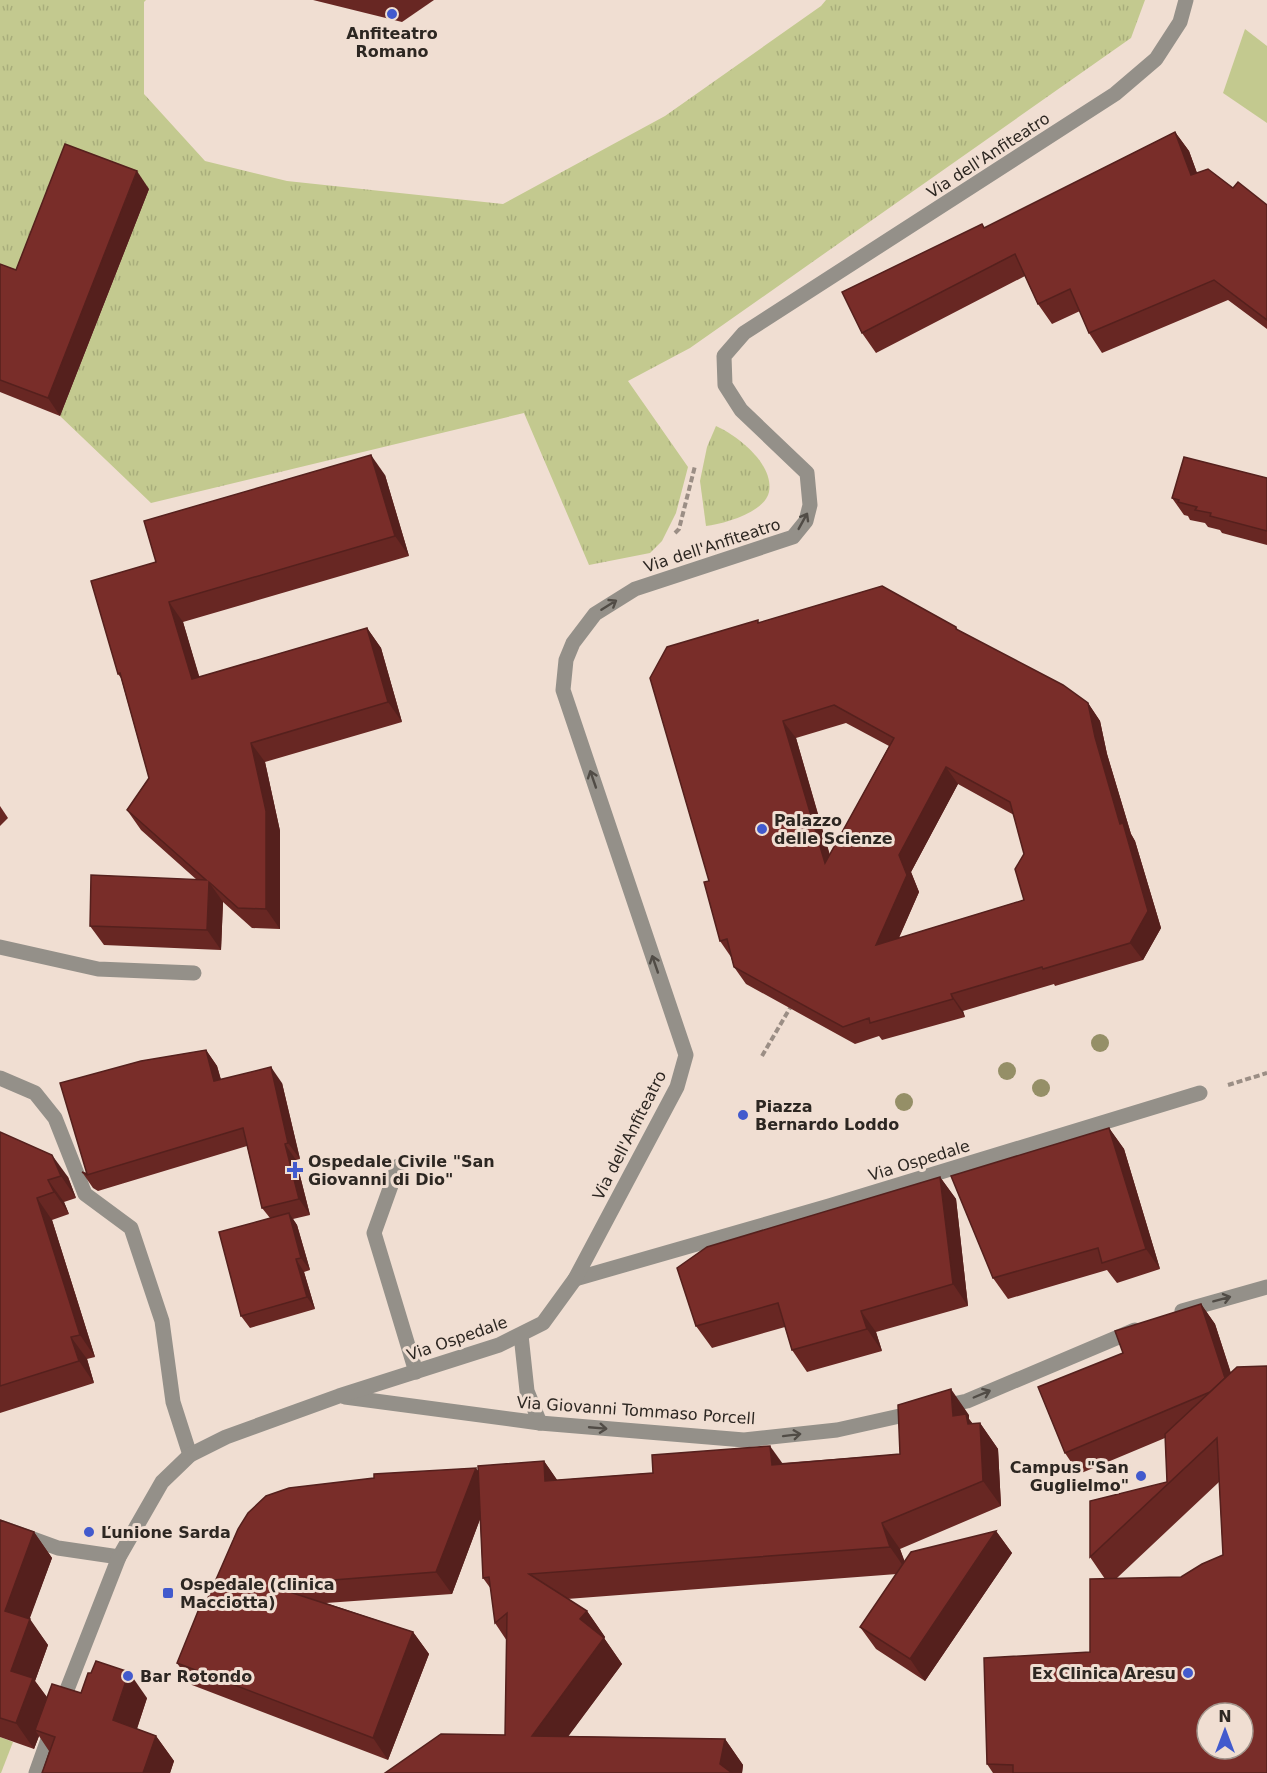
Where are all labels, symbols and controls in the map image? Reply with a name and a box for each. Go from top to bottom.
marker: Anfiteatro Romano [385,7,399,21]
place label: Anfiteatro Romano [346,24,438,61]
street label: Via dell'Anfiteatro [923,109,1053,202]
one-way arrow [797,513,809,530]
street label: Via dell'Anfiteatro [641,514,783,577]
one-way arrow [600,599,617,611]
one-way arrow [586,770,597,789]
place label: Palazzo delle Scienze [774,811,893,848]
marker: Palazzo delle Scienze [755,822,769,836]
one-way arrow [649,955,660,974]
street label: Via dell'Anfiteatro [589,1067,670,1203]
place label: Piazza Bernardo Loddo [755,1097,899,1134]
marker: Piazza Bernardo Loddo [736,1108,750,1122]
street label: Via Ospedale [866,1136,972,1185]
place label: Ospedale Civile "San Giovanni di Dio" [308,1152,495,1189]
marker: Ospedale Civile "San Giovanni di Dio" [286,1161,304,1179]
one-way arrow [1212,1293,1231,1304]
street label: Via Ospedale [404,1312,510,1365]
one-way arrow [973,1388,991,1399]
street label: Via Giovanni Tommaso Porcell [516,1393,756,1428]
one-way arrow [588,1422,608,1433]
one-way arrow [782,1429,802,1440]
place label: Campus "San Guglielmo" [1010,1458,1129,1495]
marker: Campus "San Guglielmo" [1134,1469,1148,1483]
place label: Ľunione Sarda [101,1523,231,1542]
marker: Ľunione Sarda [82,1525,96,1539]
place label: Ospedale (clinica Macciotta) [180,1575,335,1612]
marker: Ospedale (clinica Macciotta) [161,1586,175,1600]
place label: Ex Clinica Aresu [1032,1664,1176,1683]
marker: Ex Clinica Aresu [1181,1666,1195,1680]
place label: Bar Rotondo [140,1667,252,1686]
marker: Bar Rotondo [121,1669,135,1683]
north arrow [1195,1701,1255,1761]
text: N [1218,1707,1232,1726]

